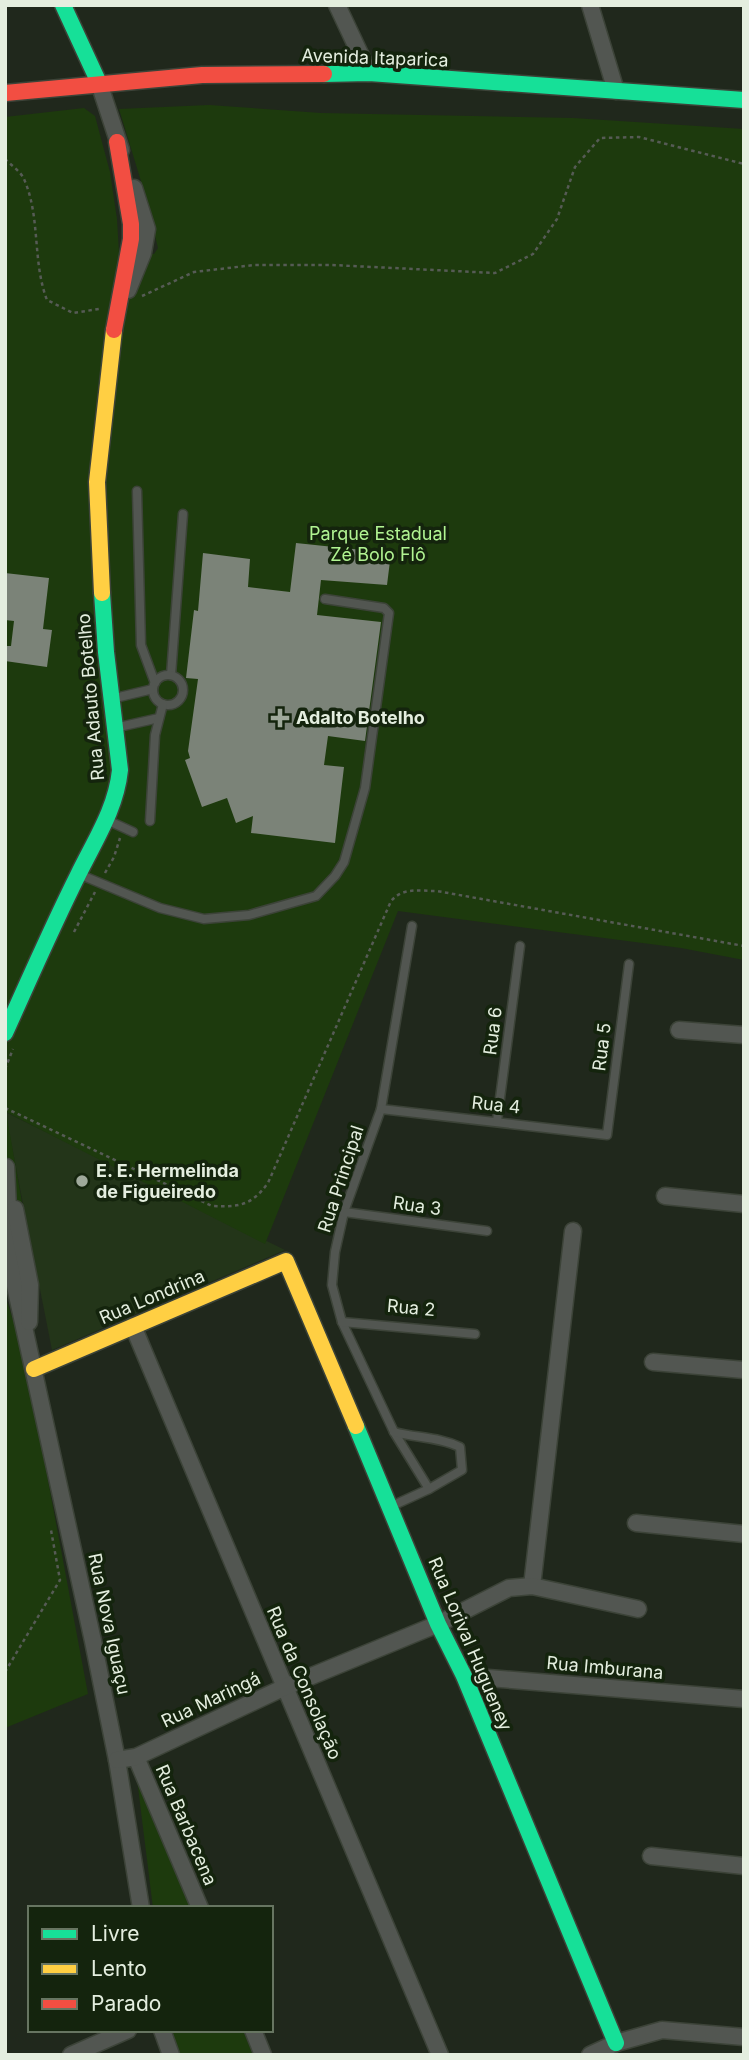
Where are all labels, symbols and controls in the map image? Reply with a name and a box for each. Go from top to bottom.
street label: Avenida Itaparica [301,44,449,71]
park label: Parque Estadual Zé Bolo Flô [309,523,447,565]
street label: Rua Adauto Botelho [73,613,108,782]
place label: Adalto Botelho [296,707,425,728]
marker: Adalto Botelho [270,708,290,728]
street label: Rua 6 [479,1006,506,1056]
street label: Rua 5 [588,1022,615,1072]
street label: Rua 4 [471,1091,522,1118]
street label: Rua Principal [313,1123,368,1235]
place label: E. E. Hermelinda de Figueiredo [96,1160,239,1202]
marker: E. E. Hermelinda de Figueiredo [74,1173,90,1189]
street label: Rua 3 [392,1192,443,1219]
street label: Rua Londrina [96,1265,208,1328]
street label: Rua 2 [386,1295,436,1320]
street label: Rua Nova Iguaçu [84,1551,135,1697]
street label: Rua Lorival Hugueney [424,1554,517,1734]
street label: Rua da Consolação [263,1603,346,1763]
street label: Rua Imburana [546,1652,664,1683]
street label: Rua Maringá [158,1667,264,1732]
street label: Rua Barbacena [152,1761,221,1888]
legend [28,1906,273,2032]
text: Livre [91,1921,140,1946]
text: Lento [91,1956,147,1981]
text: Parado [91,1991,161,2016]

